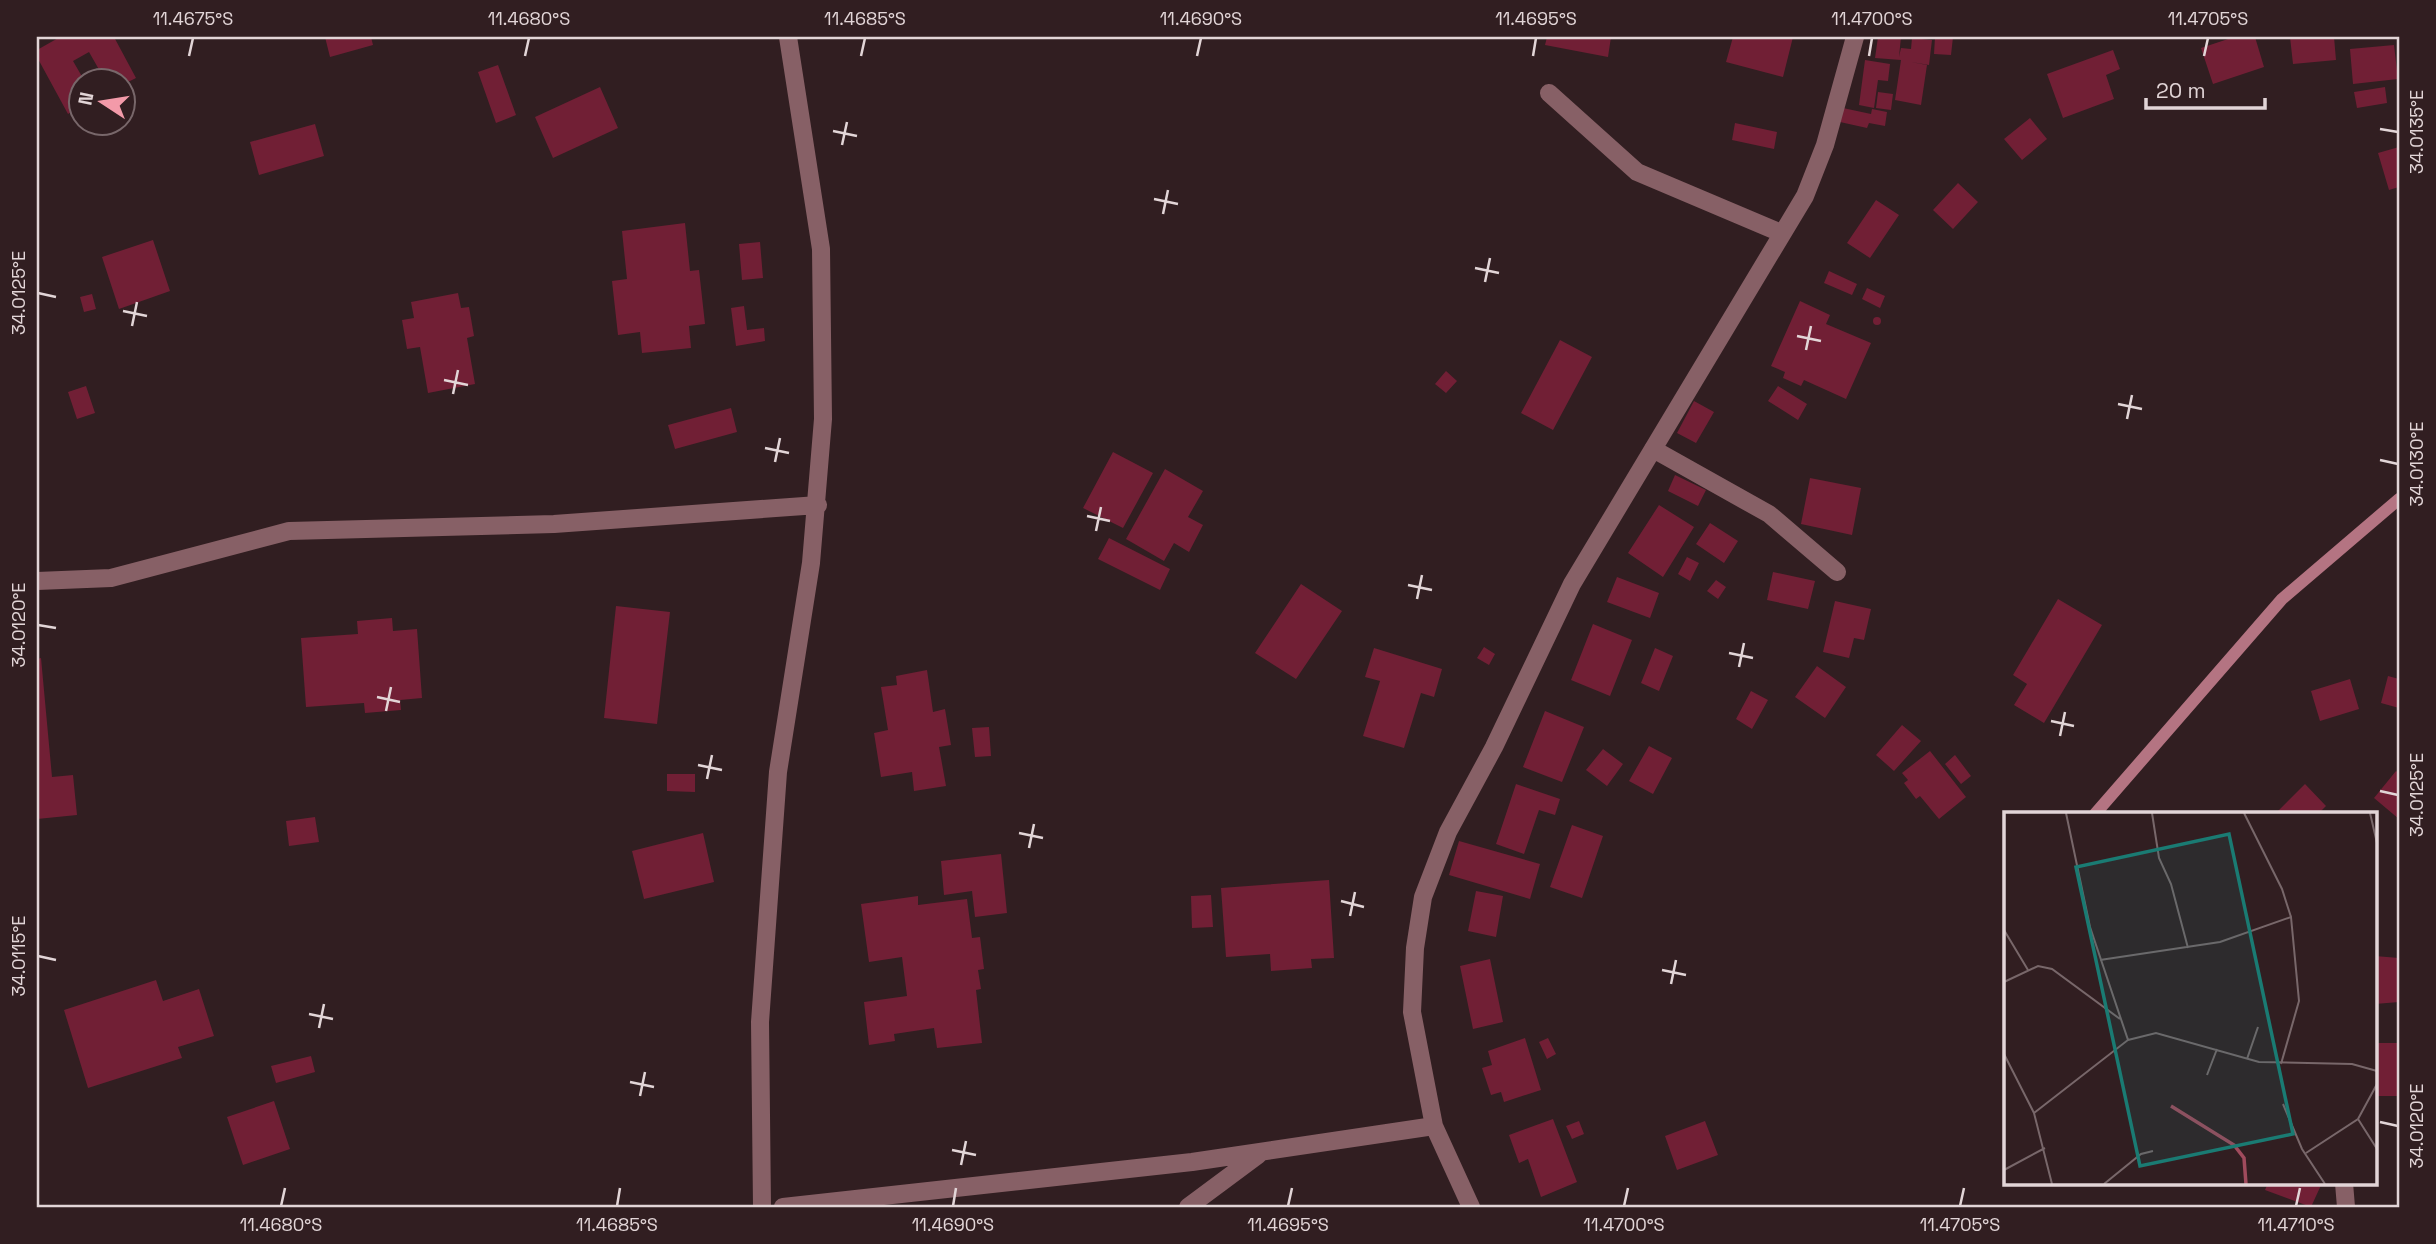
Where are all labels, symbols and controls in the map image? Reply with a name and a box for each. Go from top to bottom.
text: 11.4675°S [153,7,233,30]
text: 11.4680°S [488,7,570,30]
text: 11.4685°S [824,7,906,30]
text: 11.4690°S [1160,7,1242,30]
text: 11.4695°S [1495,7,1577,30]
text: 11.4700°S [1831,7,1913,30]
text: 11.4705°S [2168,7,2248,30]
north arrow [66,66,136,136]
scale bar [2146,66,2264,110]
text: 20 m [2156,77,2206,104]
text: N [72,90,99,107]
text: 34.0135°E [2405,90,2428,174]
text: 34.0125°E [7,251,30,335]
text: 34.0130°E [2405,422,2428,506]
text: 34.0120°E [7,583,30,667]
text: 34.0125°E [2405,753,2428,837]
inset map [2004,812,2376,1184]
text: 34.0115°E [7,916,30,996]
text: 34.0120°E [2405,1084,2428,1168]
text: 11.4680°S [240,1213,322,1236]
text: 11.4685°S [576,1213,658,1236]
text: 11.4690°S [912,1213,994,1236]
text: 11.4695°S [1247,1213,1329,1236]
text: 11.4700°S [1583,1213,1665,1236]
text: 11.4705°S [1920,1213,2000,1236]
text: 11.4710°S [2257,1213,2335,1236]

